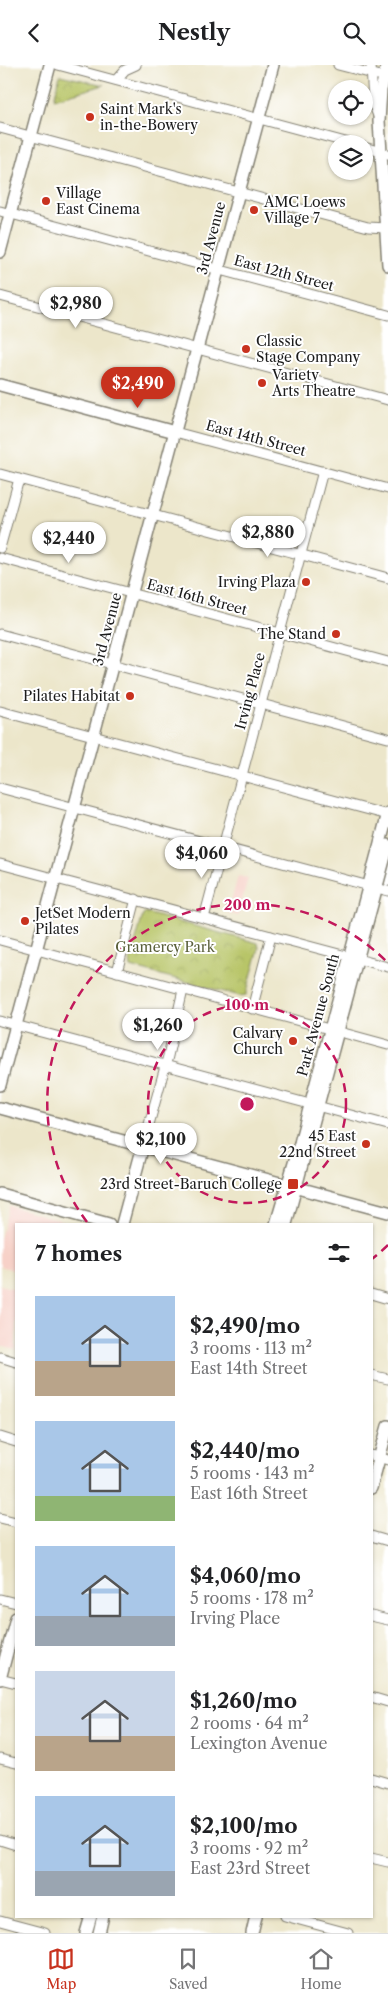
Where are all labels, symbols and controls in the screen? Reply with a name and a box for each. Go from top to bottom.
icon: back [20,19,48,47]
text: Nestly [158,19,230,46]
icon: search [340,19,368,47]
map controls [328,80,373,180]
button: locate [328,80,373,125]
place label: Saint Mark's in-the-Bowery [100,100,198,134]
marker: Saint Mark's in-the-Bowery [84,111,96,123]
button: layers [328,135,373,180]
place label: Village East Cinema [55,184,140,218]
place label: AMC Loews Village 7 [263,193,346,227]
marker: Village East Cinema [40,195,52,207]
street label: 3rd Avenue [193,199,229,276]
marker: AMC Loews Village 7 [248,204,260,216]
street label: East 12th Street [232,251,336,295]
pin: $2,980 [35,287,117,329]
text: $2,980 [50,293,102,313]
place label: Classic Stage Company [256,332,360,366]
marker: Classic Stage Company [240,343,252,355]
place label: Variety Arts Theatre [271,366,356,400]
pin: $2,490 [97,367,179,409]
text: $2,490 [112,373,164,393]
marker: Variety Arts Theatre [256,377,268,389]
street label: East 14th Street [204,416,308,460]
pin: $2,880 [227,515,309,558]
pin: $2,440 [28,521,110,564]
text: $2,880 [242,522,294,542]
text: $2,440 [43,528,95,548]
place label: Irving Plaza [218,573,297,591]
street label: East 16th Street [145,575,249,619]
marker: Irving Plaza [300,576,312,588]
street label: 3rd Avenue [89,590,125,667]
place label: The Stand [257,625,326,643]
marker: The Stand [330,628,342,640]
street label: Irving Place [231,650,269,731]
place label: Pilates Habitat [23,687,120,705]
marker: Pilates Habitat [124,690,136,702]
pin: $4,060 [161,837,243,879]
text: $4,060 [176,843,228,863]
text: 200 m [224,895,270,914]
place label: JetSet Modern Pilates [33,904,131,938]
marker: JetSet Modern Pilates [19,915,31,927]
park label: Gramercy Park [115,938,216,956]
street label: Park Avenue South [293,952,343,1078]
text: 100 m [225,995,269,1014]
pin: $1,260 [117,1009,199,1051]
text: $1,260 [133,1015,183,1035]
place label: Calvary Church [233,1024,283,1058]
marker: Calvary Church [287,1035,299,1047]
centre of rings [238,1095,256,1113]
pin: $2,100 [120,1123,202,1165]
place label: 45 East 22nd Street [279,1127,356,1161]
text: $2,100 [136,1129,186,1149]
marker: 45 East 22nd Street [360,1138,372,1150]
place label: 23rd Street-Baruch College [100,1175,282,1193]
marker: 23rd Street-Baruch College [286,1177,300,1191]
icon: filters [325,1239,353,1267]
text: 7 homes [35,1241,122,1266]
text: $2,490/mo [190,1313,300,1338]
icon: home [75,1316,135,1376]
text: 3 rooms · 113 m² [190,1338,312,1358]
text: East 14th Street [190,1358,308,1378]
text: $2,440/mo [190,1438,300,1463]
icon: home [75,1441,135,1501]
text: 5 rooms · 143 m² [190,1463,314,1483]
text: East 16th Street [190,1483,308,1503]
text: $4,060/mo [190,1563,301,1588]
icon: home [75,1566,135,1626]
text: 5 rooms · 178 m² [190,1588,314,1608]
text: Irving Place [190,1608,280,1628]
text: $1,260/mo [190,1688,297,1713]
icon: home [75,1691,135,1751]
text: 2 rooms · 64 m² [190,1713,309,1733]
text: Lexington Avenue [190,1733,327,1753]
text: $2,100/mo [190,1813,298,1838]
icon: home [75,1816,135,1876]
text: 3 rooms · 92 m² [190,1838,308,1858]
text: East 23rd Street [190,1858,310,1878]
tab: Map [46,1945,76,1993]
tab: Saved [169,1945,208,1993]
tab: Home [301,1945,342,1993]

